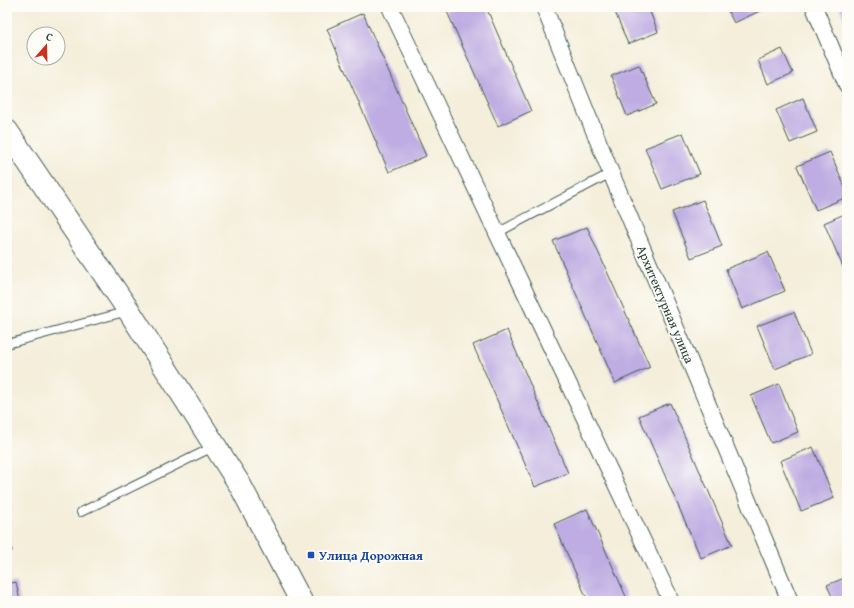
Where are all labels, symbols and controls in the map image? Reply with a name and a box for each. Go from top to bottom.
north arrow [26,26,66,66]
text: С [44,28,55,45]
street label: Архитектурная улица [632,242,699,367]
place label: Улица Дорожная [319,546,423,565]
marker: Улица Дорожная [306,550,316,560]

